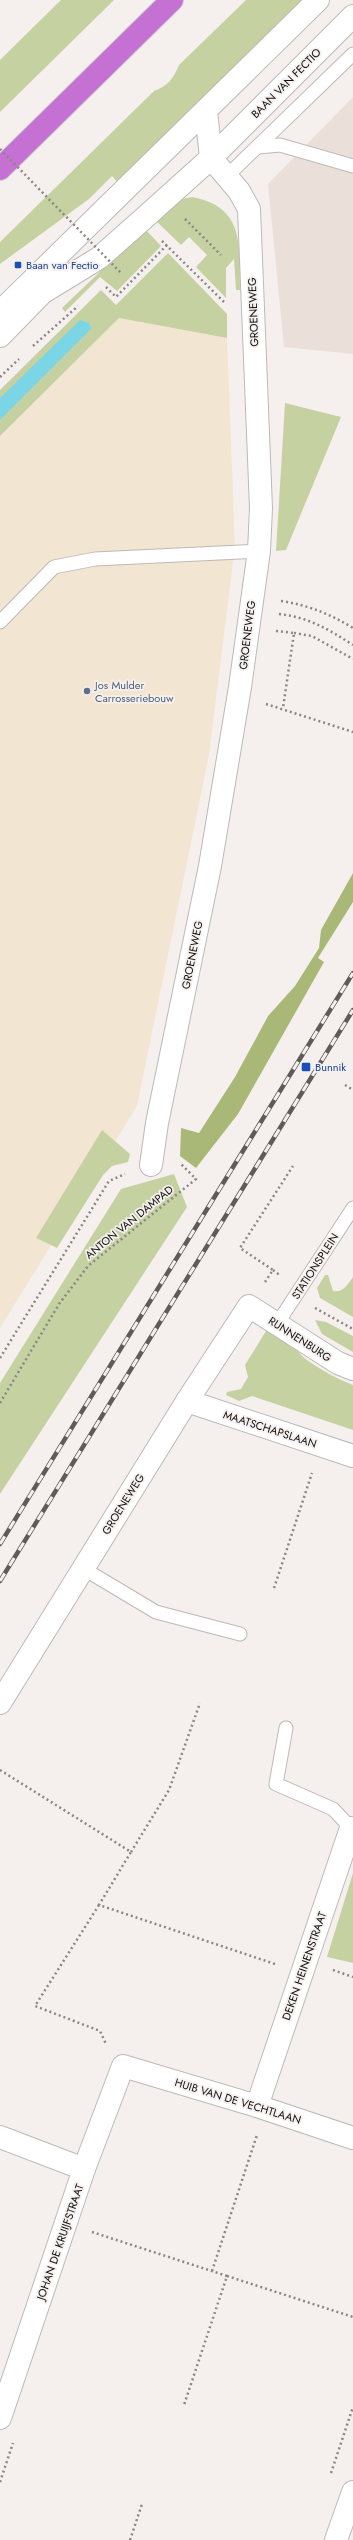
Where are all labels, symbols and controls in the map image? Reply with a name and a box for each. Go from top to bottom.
street label: BAAN VAN FECTIO [247,44,325,122]
place label: Baan van Fectio [26,257,99,273]
marker: Baan van Fectio [13,260,23,270]
street label: GROENEWEG [244,277,262,347]
street label: GROENEWEG [235,599,259,670]
place label: Jos Mulder Carrosseriebouw [93,677,174,706]
marker: Jos Mulder Carrosseriebouw [82,686,92,696]
street label: GROENEWEG [178,919,207,991]
place label: Bunnik [315,1059,346,1075]
marker: Bunnik [300,1061,312,1073]
street label: ANTON VAN DAMPAD [81,1181,177,1263]
street label: STATIONSPLEIN [288,1230,342,1302]
street label: RUNNENBURG [265,1313,335,1366]
street label: MAATSCHAPSLAAN [221,1406,319,1452]
street label: GROENEWEG [98,1470,148,1538]
street label: DEKEN HEINENSTRAAT [278,1910,330,2022]
street label: HUIB VAN DE VECHTLAAN [173,2074,303,2128]
street label: JOHAN DE KRUIJFSTRAAT [32,2182,87,2304]

